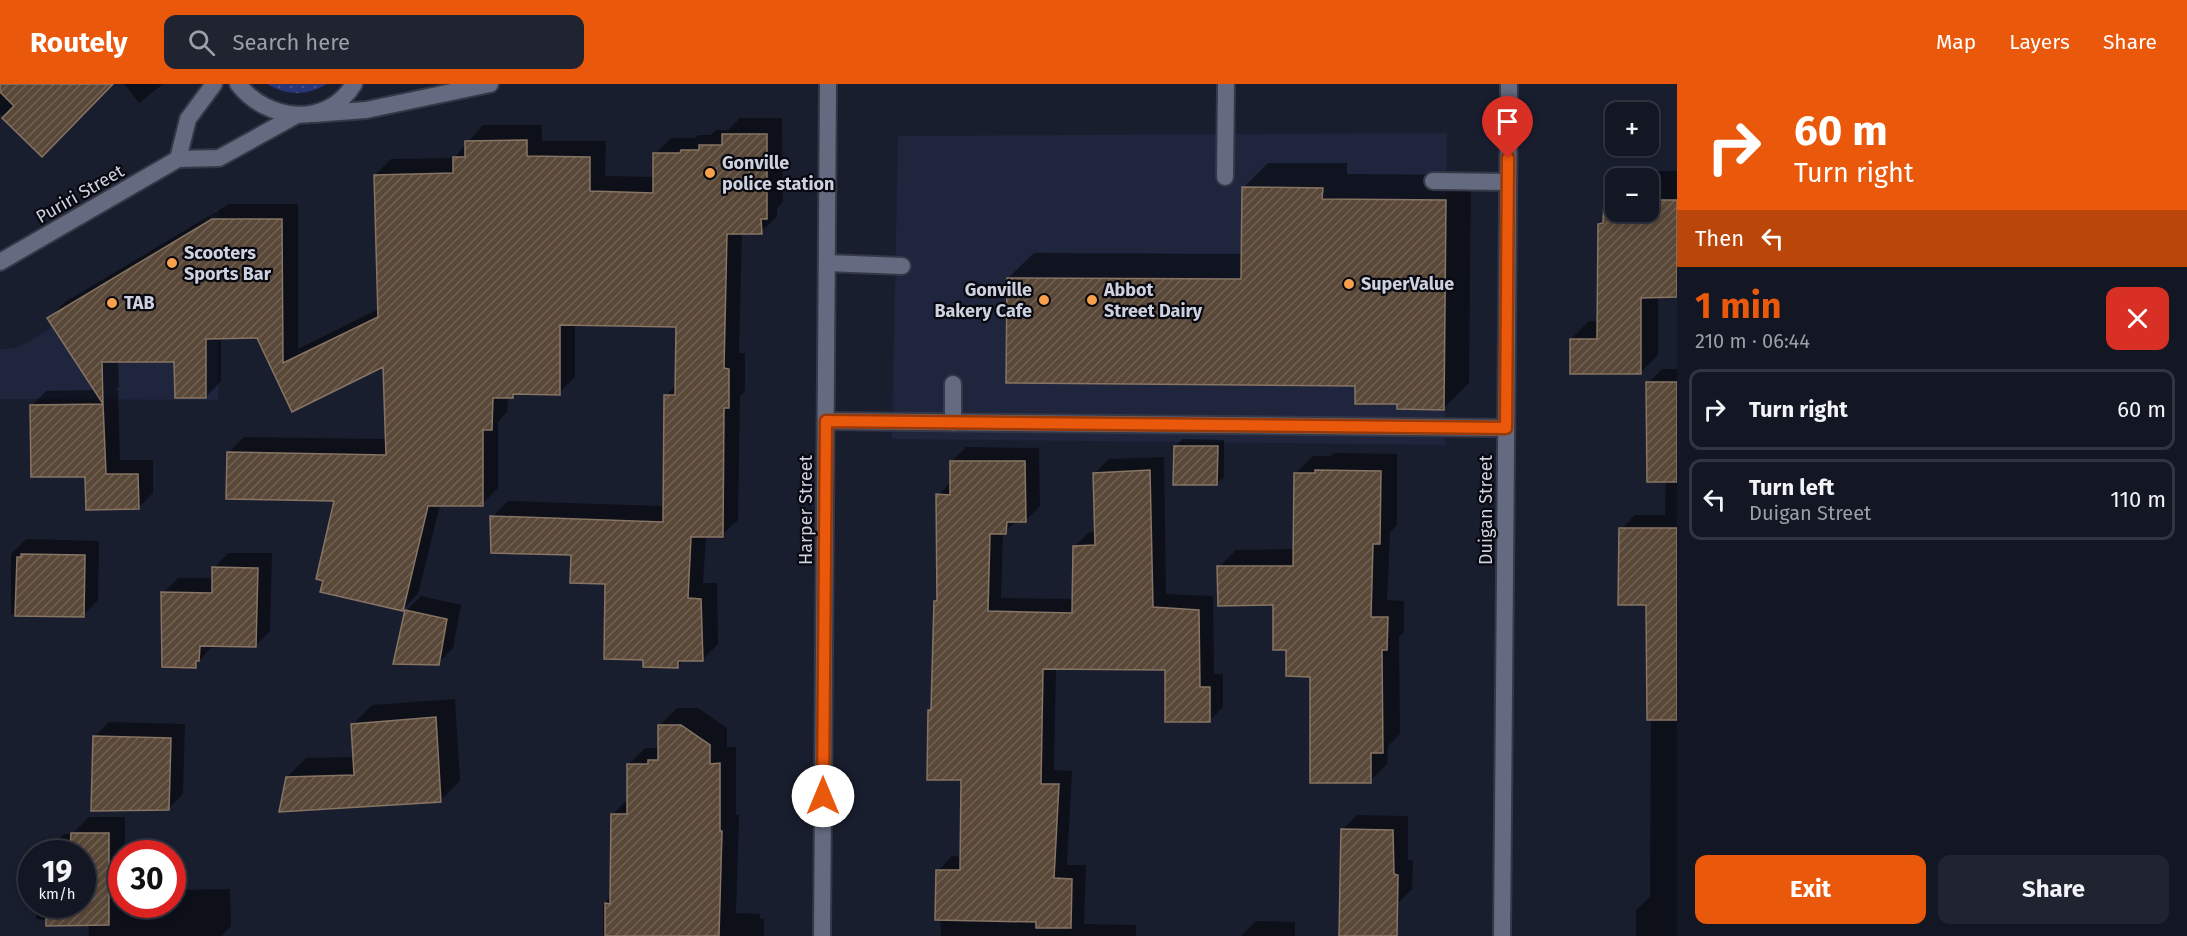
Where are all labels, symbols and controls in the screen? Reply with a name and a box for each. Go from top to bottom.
search box [164,15,584,69]
text: Routely [30,26,128,59]
icon: search [185,26,218,59]
text: Search here [233,29,350,56]
text: Map [1936,29,1976,55]
text: Layers [2009,29,2070,55]
text: Share [2103,29,2157,55]
pin [1482,96,1533,158]
map controls [1605,102,1659,222]
button: + [1605,102,1659,156]
icon: arrive [1491,105,1524,138]
text: 60 m [1794,106,1888,156]
icon: right [1695,108,1773,186]
place label: Gonville police station [722,152,834,195]
text: Turn right [1794,157,1914,189]
street label: Puriri Street [32,160,128,228]
marker: Gonville police station [703,166,717,180]
button: − [1605,168,1659,222]
icon: left [1756,222,1789,255]
text: Then [1695,225,1744,252]
place label: Scooters Sports Bar [184,242,272,285]
marker: Scooters Sports Bar [165,256,179,270]
place label: SuperValue [1361,273,1454,295]
marker: SuperValue [1342,277,1356,291]
place label: Gonville Bakery Cafe [934,279,1032,322]
place label: Abbot Street Dairy [1103,279,1203,322]
text: 1 min [1695,284,1782,328]
button: close [2106,287,2169,350]
place label: TAB [124,292,155,314]
marker: Gonville Bakery Cafe [1037,293,1051,307]
marker: Abbot Street Dairy [1085,293,1099,307]
marker: TAB [105,296,119,310]
text: 210 m · 06:44 [1695,329,1810,353]
icon: right [1698,393,1731,426]
text: Turn right [1749,396,1848,423]
text: 60 m [2117,396,2166,423]
street label: Harper Street [795,454,817,565]
street label: Duigan Street [1475,454,1497,565]
text: Turn left [1749,474,1834,501]
icon: left [1698,483,1731,516]
text: 110 m [2110,486,2166,513]
text: Duigan Street [1749,501,1871,525]
position arrow [791,764,855,828]
speed limit sign: 30 [108,840,186,918]
text: 19 [42,854,72,890]
button: Exit [1695,855,1926,924]
button: Share [1938,855,2169,924]
text: km/h [38,885,76,903]

